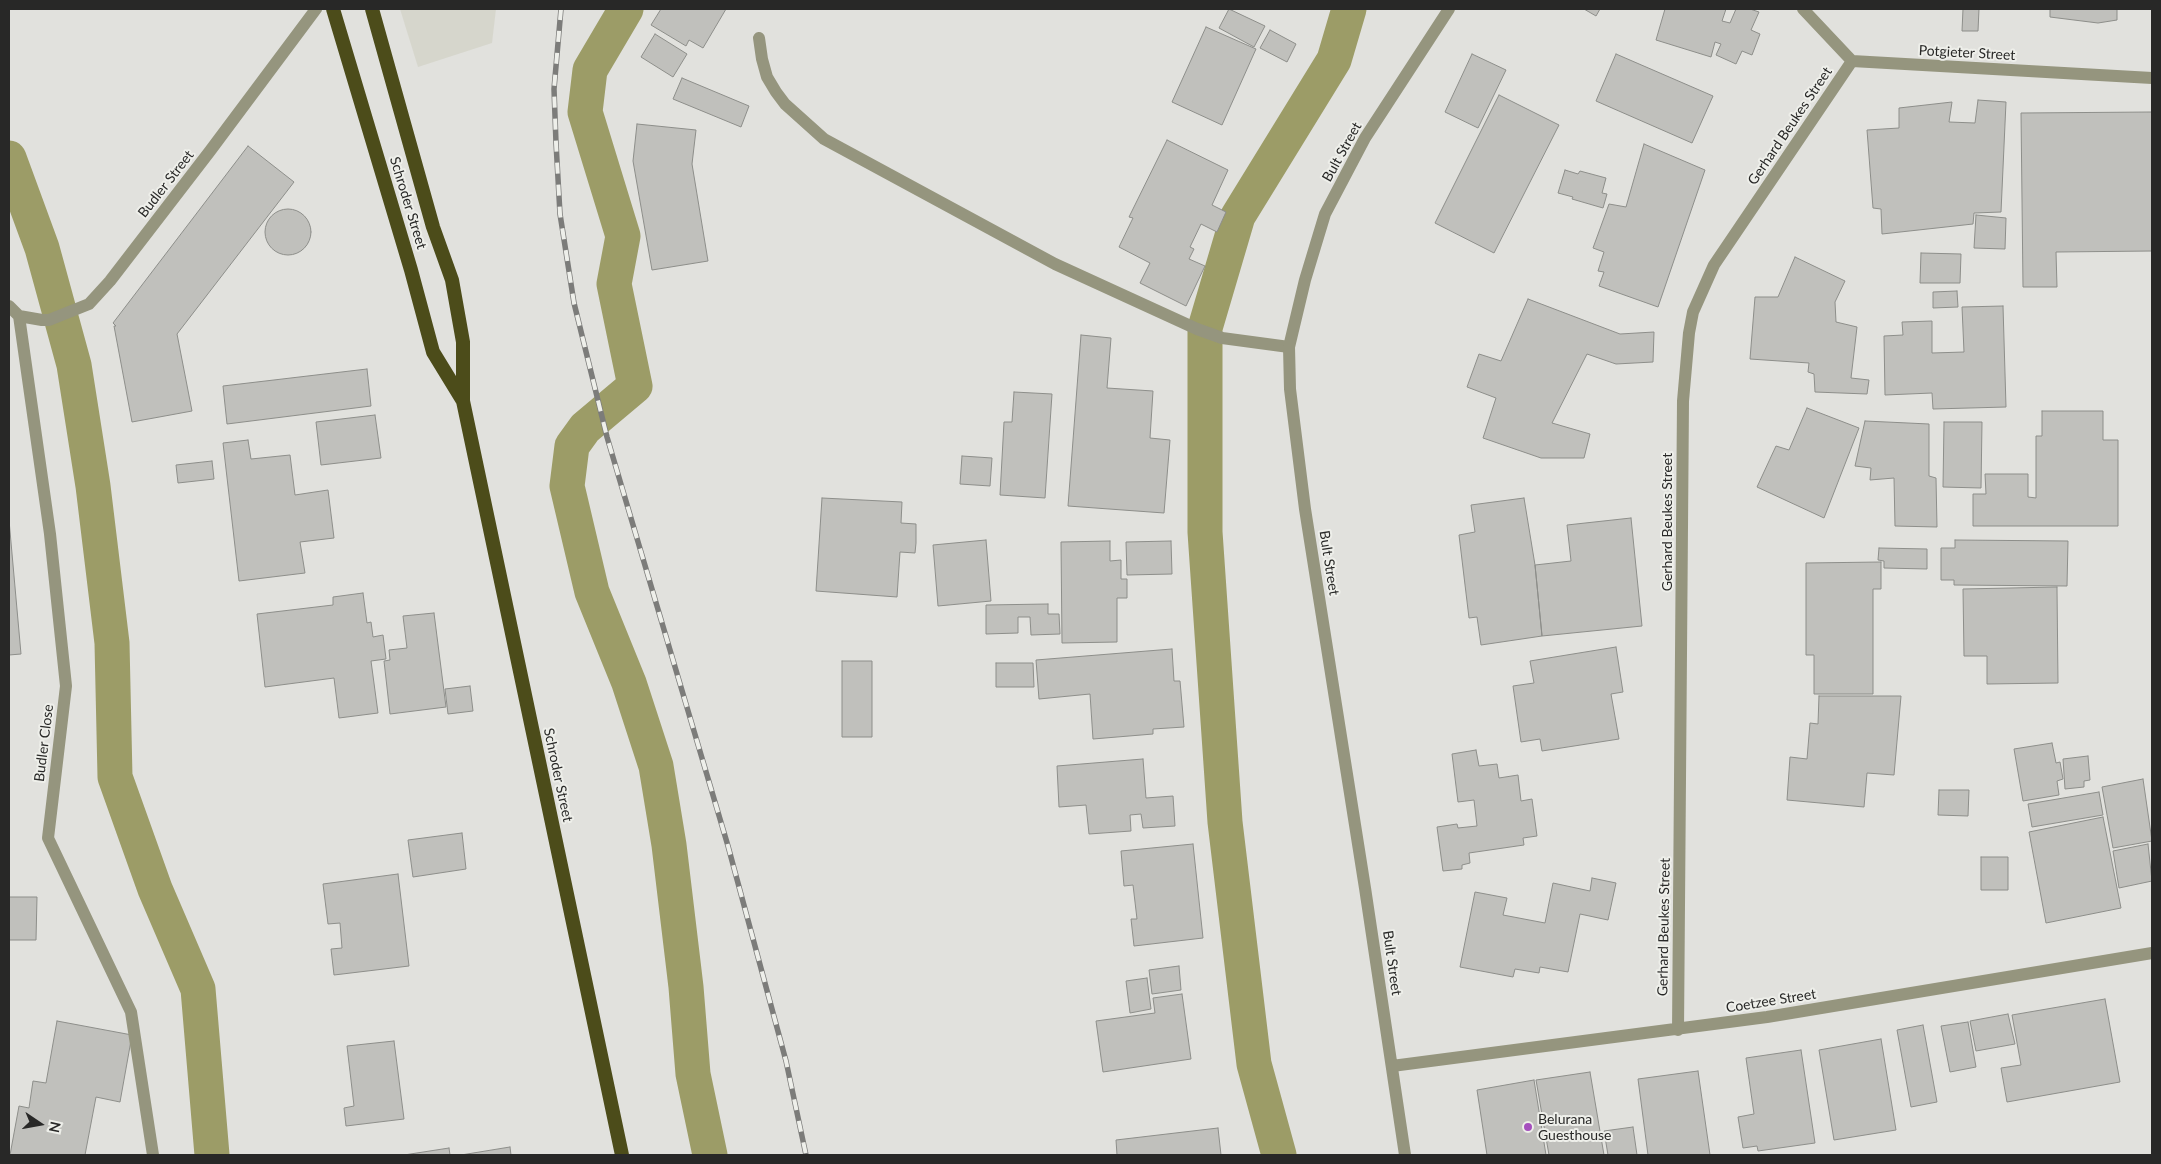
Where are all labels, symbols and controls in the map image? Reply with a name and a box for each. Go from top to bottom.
street label: Potgieter Street [1918,42,2016,64]
street label: Gerhard Beukes Street [1744,64,1836,188]
street label: Bult Street [1319,119,1365,185]
street label: Budler Street [135,147,197,221]
street label: Schroder Street [386,155,430,251]
street label: Gerhard Beukes Street [1659,453,1675,591]
street label: Bult Street [1316,529,1342,597]
street label: Budler Close [31,703,57,783]
street label: Schroder Street [540,727,576,823]
street label: Gerhard Beukes Street [1654,858,1674,996]
street label: Bult Street [1379,929,1405,997]
street label: Coetzee Street [1725,986,1817,1016]
north arrow [15,1099,65,1149]
place label: Belurana Guesthouse [1538,1111,1611,1144]
text: N [46,1120,65,1134]
marker: Belurana Guesthouse [1522,1121,1534,1133]

